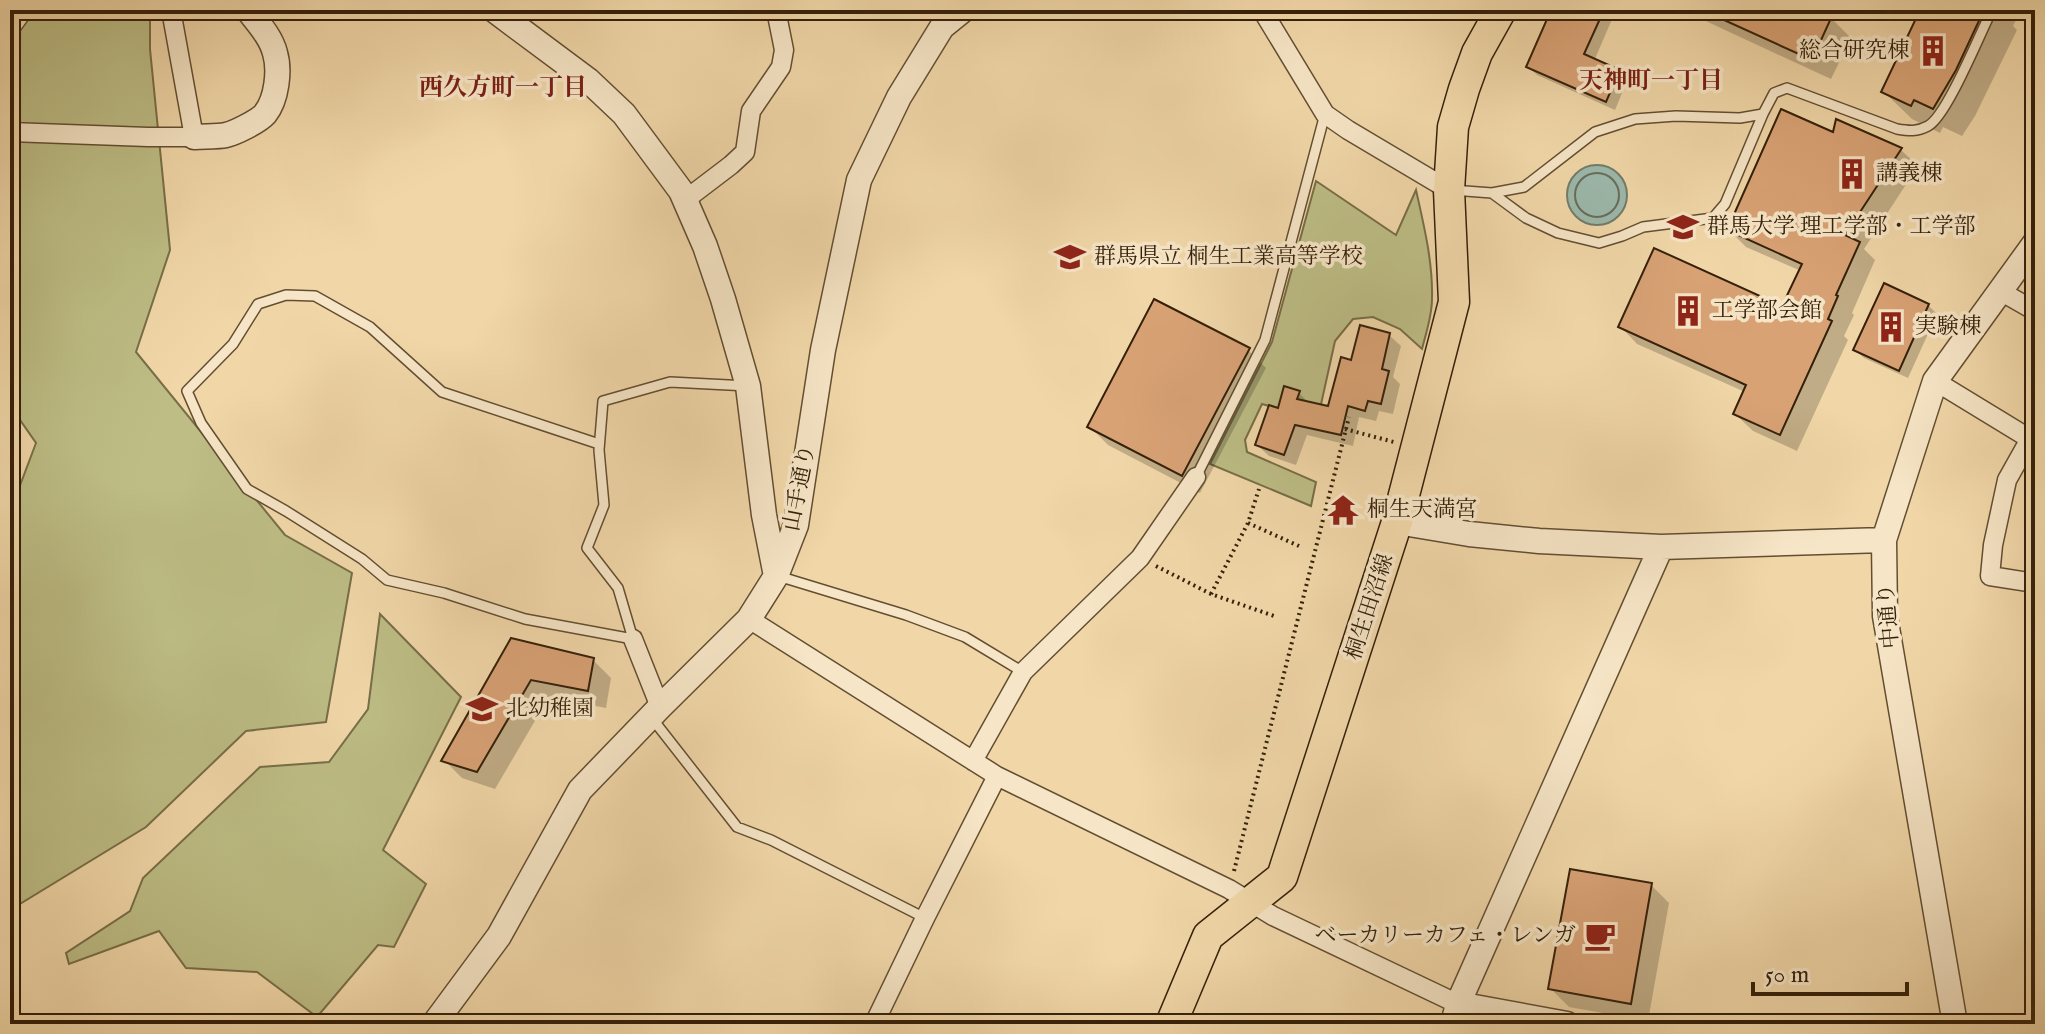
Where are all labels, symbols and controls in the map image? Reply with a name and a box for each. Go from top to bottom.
building icon: 総合研究棟 [1916,34,1950,68]
place label: 総合研究棟 [1799,37,1909,65]
district label: 天神町一丁目 [1579,66,1723,97]
district label: 西久方町一丁目 [419,73,587,104]
building icon: 講義棟 [1835,157,1869,191]
place label: 講義棟 [1876,160,1942,188]
school or university icon: 群馬大学 理工学部・工学部 [1666,210,1700,244]
place label: 群馬大学 理工学部・工学部 [1707,213,1976,241]
school or university icon: 群馬県立 桐生工業高等学校 [1053,240,1087,274]
place label: 群馬県立 桐生工業高等学校 [1094,243,1363,271]
building icon: 工学部会館 [1671,294,1705,328]
place label: 工学部会館 [1712,297,1822,325]
building icon: 実験棟 [1874,310,1908,344]
place label: 実験棟 [1915,313,1981,341]
street label: 山手通り [778,442,822,534]
temple icon: 桐生天満宮 [1326,493,1360,527]
place label: 桐生天満宮 [1367,496,1477,524]
street label: 桐生田沼線 [1340,550,1400,664]
street label: 中通り [1872,582,1906,650]
school or university icon: 北幼稚園 [465,692,499,726]
place label: 北幼稚園 [506,695,594,723]
cafe icon: ベーカリーカフェ・レンガ [1583,919,1617,953]
place label: ベーカリーカフェ・レンガ [1315,922,1576,950]
scale bar [1753,946,1907,996]
text: 50 m [1765,960,1809,991]

